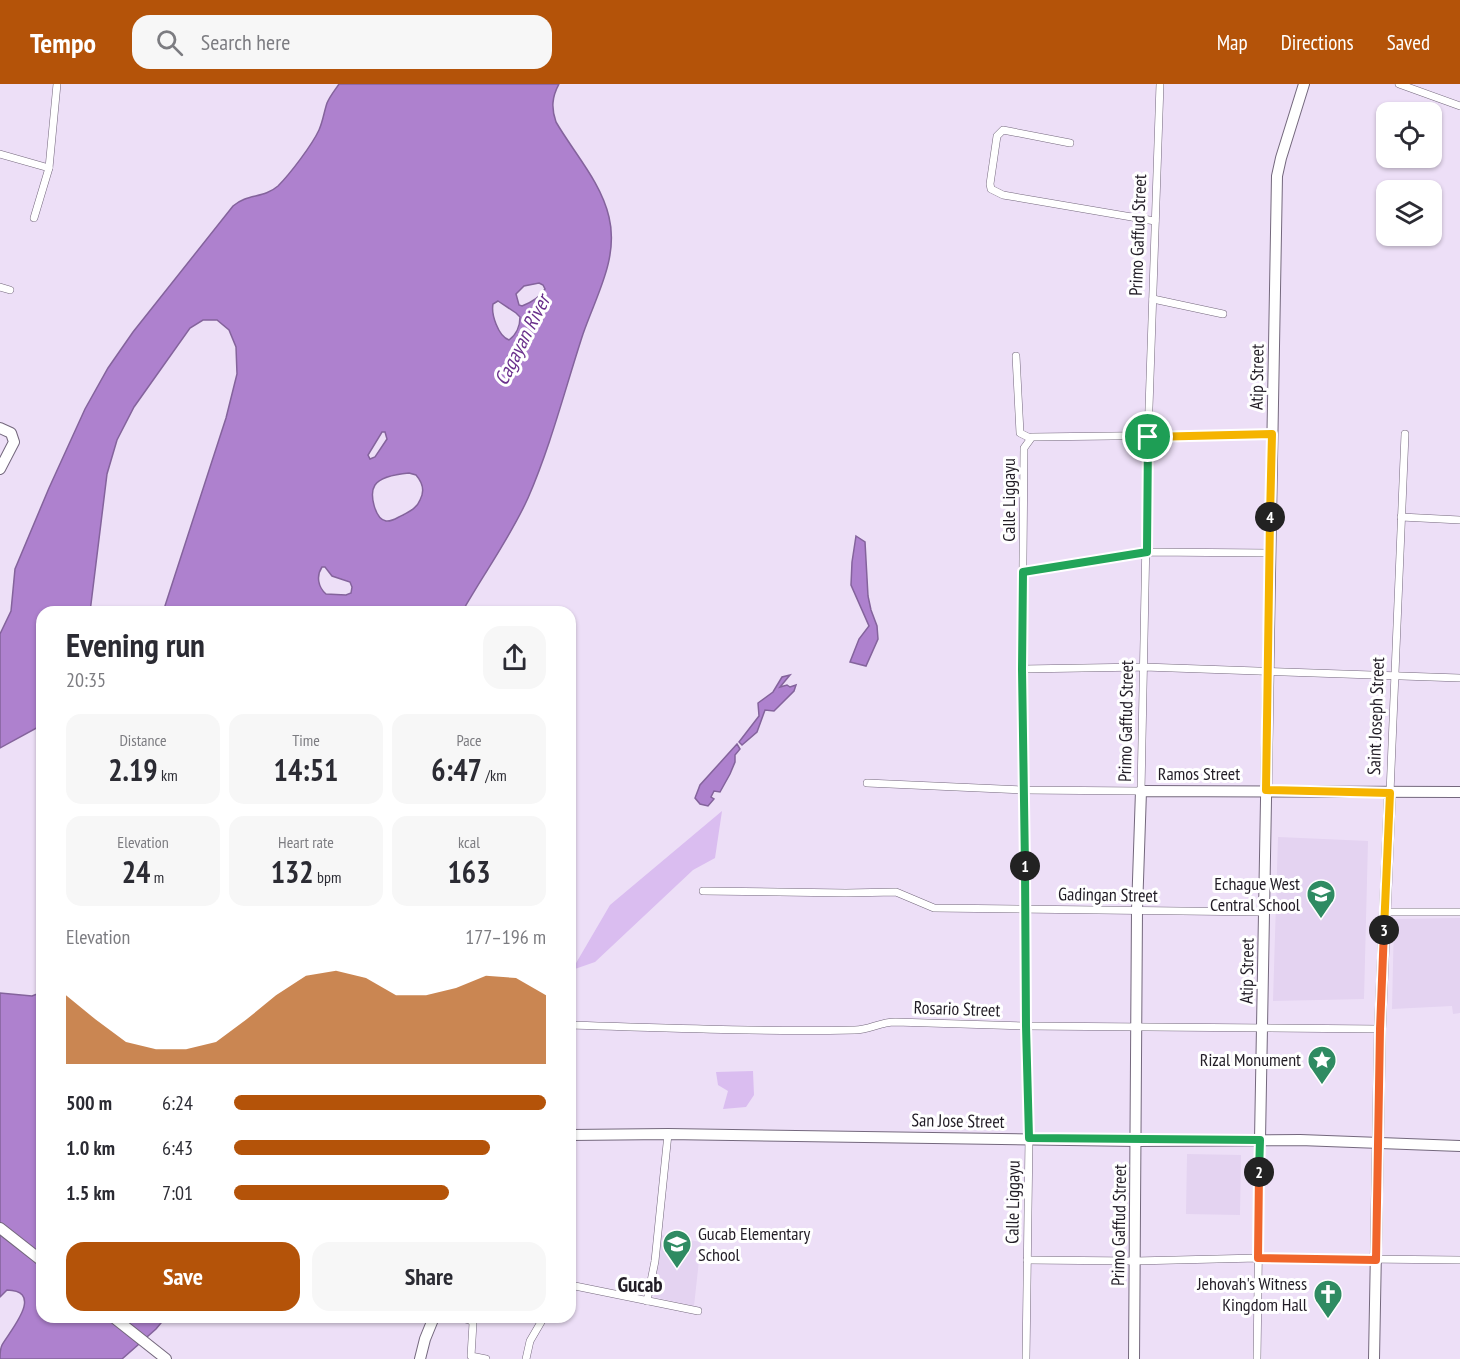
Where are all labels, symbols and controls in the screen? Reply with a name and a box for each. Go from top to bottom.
search box [132,15,552,69]
text: Tempo [30,24,96,61]
icon: search [153,26,186,59]
text: Search here [201,28,290,56]
text: Map [1217,29,1248,56]
text: Directions [1281,29,1354,56]
text: Saved [1387,29,1430,56]
map controls [1376,102,1442,246]
button: locate [1376,102,1442,168]
street label: Primo Gaffud Street [1124,174,1151,296]
button: layers [1376,180,1442,246]
water label: Cagayan River [488,288,557,389]
street label: Atip Street [1244,344,1269,410]
pin [1122,411,1173,462]
icon: arrive [1131,420,1164,453]
street label: Calle Liggayu [997,458,1020,542]
pin: 4 [1255,502,1285,532]
text: 4 [1266,507,1274,527]
text: Evening run [66,623,205,666]
button: share [483,626,546,689]
street label: Saint Joseph Street [1362,657,1389,775]
street label: Primo Gaffud Street [1113,660,1138,782]
text: 20:35 [66,667,106,693]
text: Distance [119,730,167,750]
text: Time [292,730,320,750]
text: Pace [456,730,482,750]
text: 2.19 [108,750,158,789]
text: 14:51 [274,750,338,789]
text: 6:47 [431,750,482,789]
street label: Ramos Street [1158,762,1240,785]
text: km [158,765,178,785]
text: /km [482,765,507,785]
text: Elevation [117,832,169,852]
text: Heart rate [278,832,334,852]
text: kcal [458,832,480,852]
pin: 1 [1010,851,1040,881]
text: 24 [122,852,150,891]
text: 132 [271,852,314,891]
text: 163 [447,852,491,891]
text: 1 [1021,856,1029,876]
text: m [150,867,164,887]
text: bpm [314,867,341,887]
place label: Echague West Central School [1210,872,1301,916]
school or university icon: Echague West Central School [1305,878,1337,920]
street label: Gadingan Street [1058,882,1158,907]
pin: 3 [1369,915,1399,945]
text: 3 [1380,920,1388,940]
text: Elevation [66,924,130,950]
text: 177–196 m [465,924,546,950]
street label: Atip Street [1234,938,1259,1004]
street label: Rosario Street [913,995,1001,1022]
place icon: Rizal Monument [1306,1044,1338,1086]
place label: Rizal Monument [1200,1048,1301,1071]
text: 500 m [66,1090,112,1116]
text: 6:24 [162,1090,193,1116]
street label: San Jose Street [911,1108,1005,1133]
text: 1.0 km [66,1135,115,1161]
text: 6:43 [162,1135,193,1161]
pin: 2 [1244,1157,1274,1187]
street label: Calle Liggayu [1000,1160,1025,1244]
text: 2 [1255,1162,1263,1182]
street label: Primo Gaffud Street [1106,1164,1131,1286]
text: 1.5 km [66,1180,115,1206]
text: 7:01 [162,1180,193,1206]
place label: Gucab Elementary School [698,1222,810,1266]
school or university icon: Gucab Elementary School [661,1228,693,1270]
button: Save [66,1242,300,1311]
button: Share [312,1242,546,1311]
district label: Gucab [617,1271,663,1298]
place label: Jehovah's Witness Kingdom Hall [1196,1272,1308,1316]
church icon: Jehovah's Witness Kingdom Hall [1312,1278,1344,1320]

